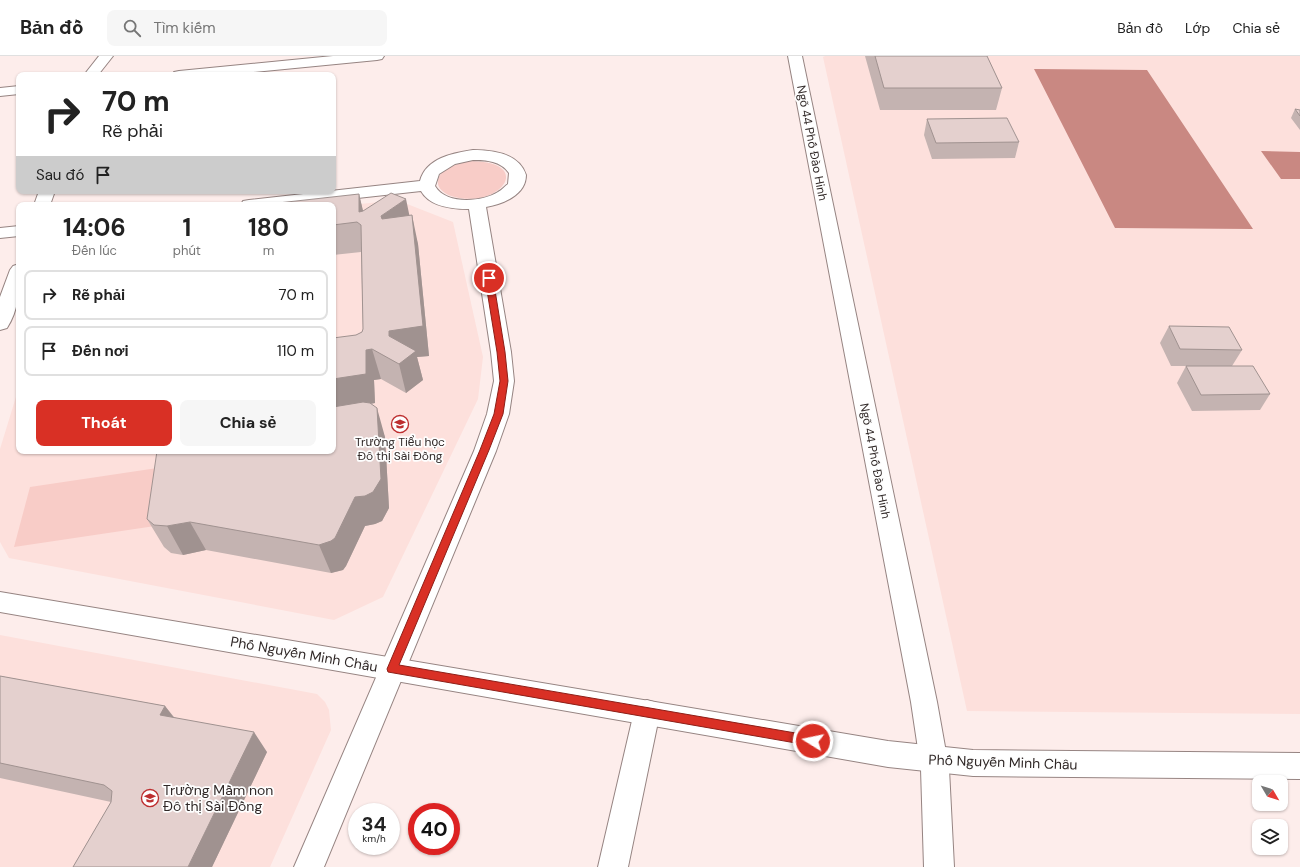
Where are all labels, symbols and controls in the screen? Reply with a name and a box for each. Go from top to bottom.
search box [107,10,387,46]
text: Bản đồ [20,15,83,40]
icon: search [121,17,143,39]
text: Tìm kiếm [153,18,216,38]
text: Bản đồ [1117,19,1163,37]
text: Lớp [1185,19,1210,37]
text: Chia sẻ [1232,19,1280,37]
text: 70 m [102,83,170,120]
street label: Ngõ 44 Phố Đào Hinh [793,84,831,202]
icon: right [36,88,88,140]
text: Rẽ phải [102,119,163,143]
icon: arrive [92,164,114,186]
text: Sau đó [36,165,84,185]
text: 14:06 [63,212,126,243]
text: 1 [182,212,191,243]
text: 180 [248,212,289,243]
text: Đến lúc [72,242,117,259]
text: phút [173,242,201,259]
text: m [263,242,274,259]
pin [472,261,506,295]
icon: arrive [478,267,500,289]
icon: right [38,284,60,306]
text: Rẽ phải [72,285,125,305]
text: 70 m [279,285,314,305]
icon: arrive [38,340,60,362]
text: Đến nơi [72,341,129,361]
text: 110 m [277,341,314,361]
button: Thoát [36,400,172,446]
button: Chia sẻ [180,400,316,446]
street label: Ngõ 44 Phố Đào Hinh [856,402,894,520]
school or university icon: Trường Tiểu học Đô thị Sài Đồng [390,414,410,434]
place label: Trường Tiểu học Đô thị Sài Đồng [355,434,445,464]
street label: Phố Nguyễn Minh Châu [229,632,379,676]
position arrow [792,720,834,762]
street label: Phố Nguyễn Minh Châu [928,750,1078,774]
north arrow [1252,775,1288,811]
map controls [1252,775,1288,855]
place label: Trường Mầm non Đô thị Sài Đồng [163,781,273,815]
school or university icon: Trường Mầm non Đô thị Sài Đồng [140,788,160,808]
speed limit sign: 40 [408,803,460,855]
text: 34 [361,811,387,837]
button: layers [1252,819,1288,855]
text: km/h [362,832,386,845]

